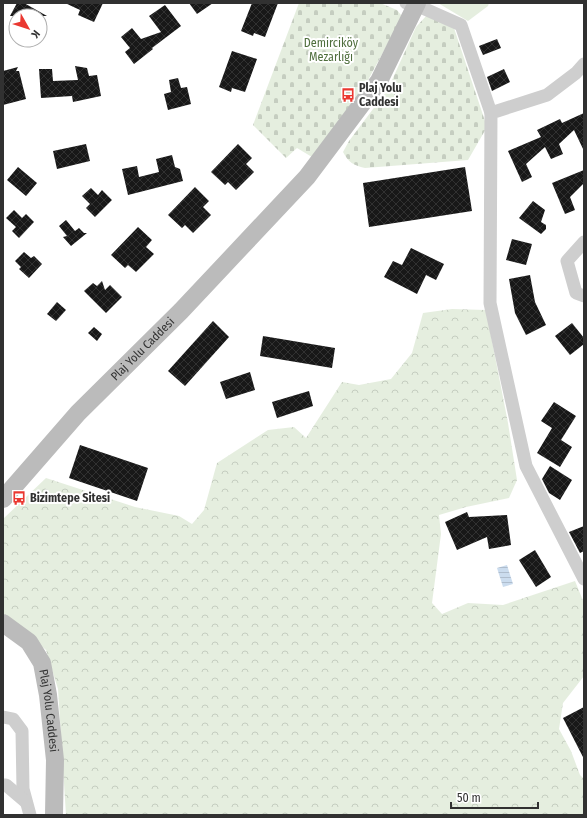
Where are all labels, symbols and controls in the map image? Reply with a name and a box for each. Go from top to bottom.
north arrow [8,8,48,48]
text: K [28,27,42,41]
park label: Demirciköy Mezarlığı [304,36,359,64]
place label: Plaj Yolu Caddesi [359,81,402,109]
bus stop icon: Plaj Yolu Caddesi [340,87,356,103]
street label: Plaj Yolu Caddesi [108,315,177,383]
bus stop icon: Bizimtepe Sitesi [11,490,27,506]
place label: Bizimtepe Sitesi [30,491,110,505]
street label: Plaj Yolu Caddesi [36,668,61,753]
scale bar [451,784,538,810]
text: 50 m [457,791,481,805]

